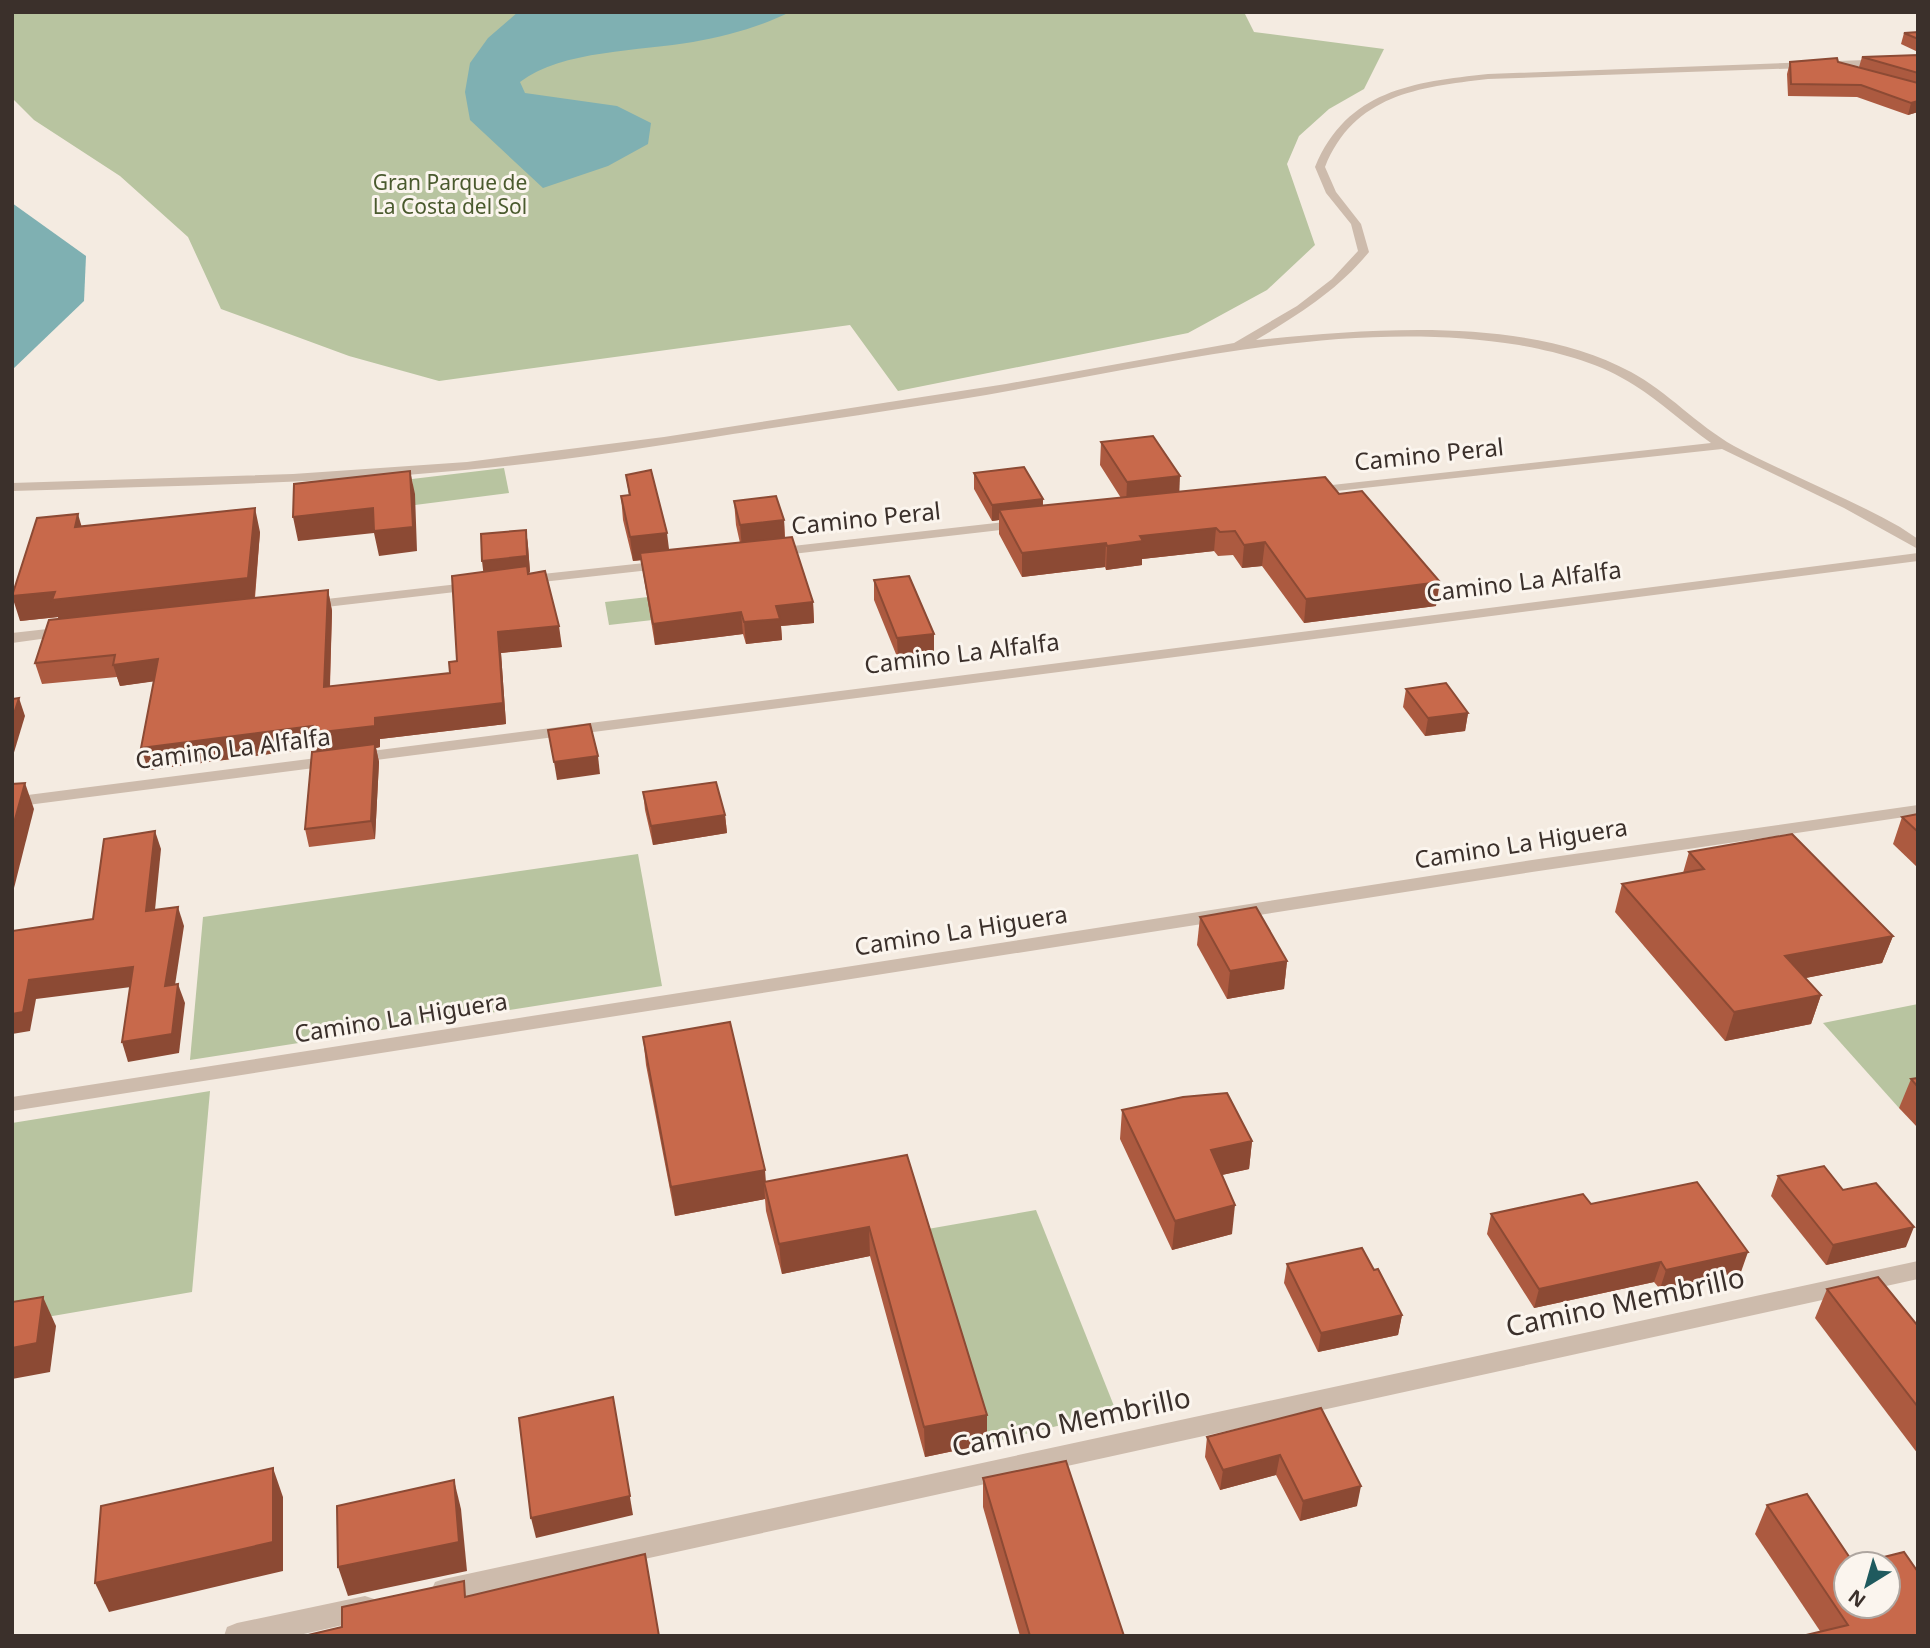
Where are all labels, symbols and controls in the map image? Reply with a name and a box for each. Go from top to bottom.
park label: Gran Parque de La Costa del Sol [373,168,527,220]
street label: Camino Peral [1353,429,1505,478]
street label: Camino Peral [790,493,942,542]
street label: Camino La Alfalfa [1424,552,1623,609]
street label: Camino La Alfalfa [862,624,1061,681]
street label: Camino La Alfalfa [133,719,332,776]
street label: Camino La Higuera [1412,809,1630,876]
street label: Camino La Higuera [852,896,1070,963]
street label: Camino La Higuera [292,983,510,1050]
street label: Camino Membrillo [1502,1257,1748,1345]
street label: Camino Membrillo [948,1377,1194,1465]
north arrow [1832,1550,1902,1620]
text: N [1843,1584,1871,1614]

